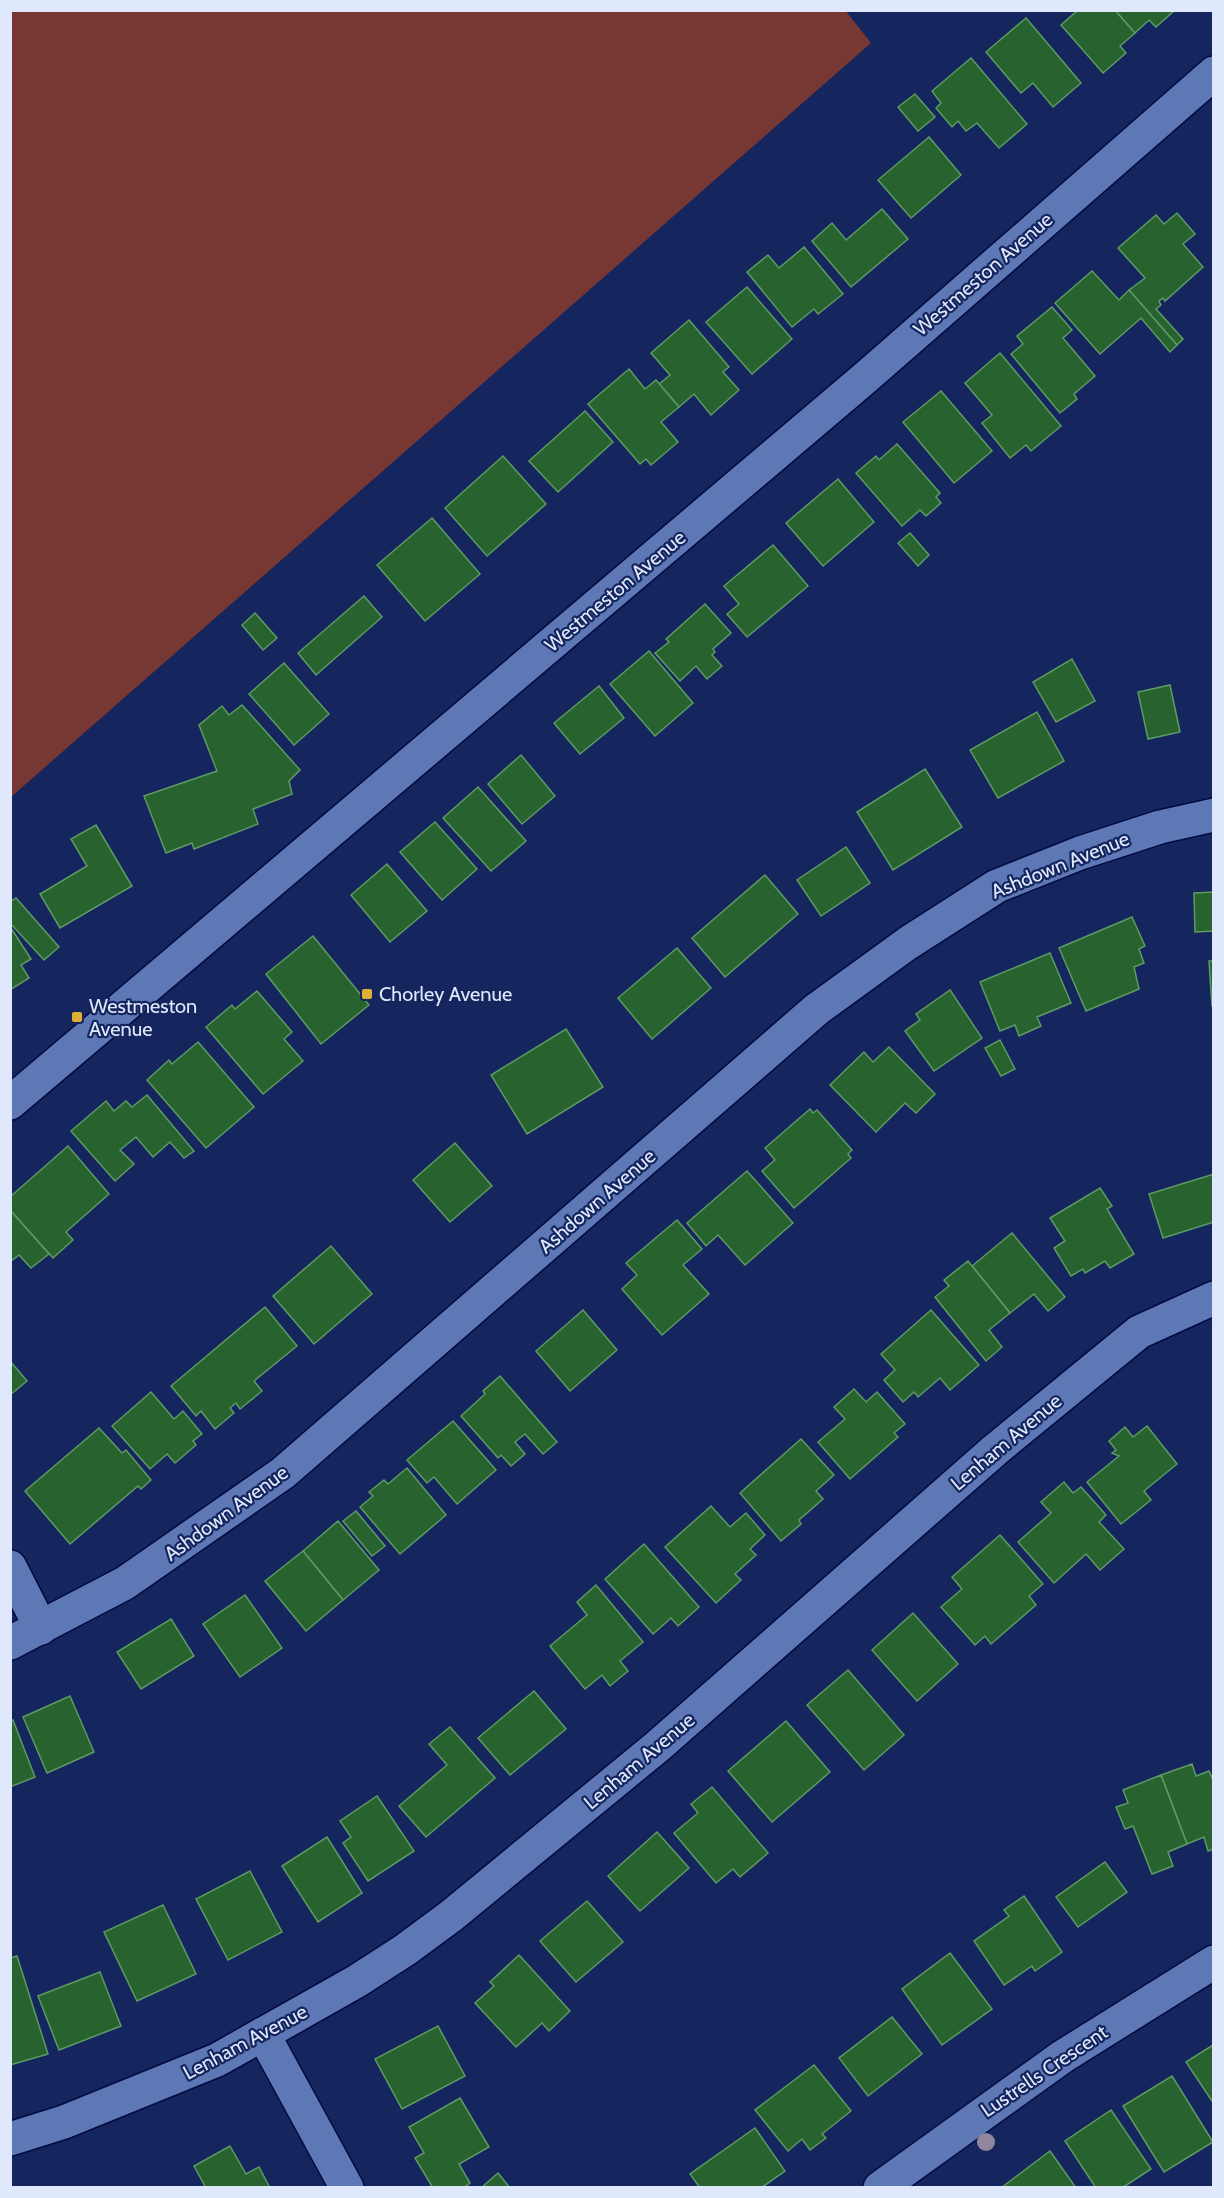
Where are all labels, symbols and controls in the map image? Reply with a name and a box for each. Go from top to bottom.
street label: Westmeston Avenue [909,207,1057,341]
street label: Westmeston Avenue [540,525,690,657]
street label: Ashdown Avenue [987,826,1133,904]
place label: Chorley Avenue [379,982,512,1006]
marker: Chorley Avenue [360,987,374,1001]
place label: Westmeston Avenue [89,994,197,1041]
marker: Westmeston Avenue [70,1010,84,1024]
street label: Ashdown Avenue [534,1144,660,1258]
street label: Lenham Avenue [946,1389,1066,1495]
street label: Ashdown Avenue [159,1460,293,1566]
street label: Lenham Avenue [579,1708,699,1814]
street label: Lenham Avenue [179,1999,311,2085]
street label: Lustrells Crescent [976,2020,1112,2122]

